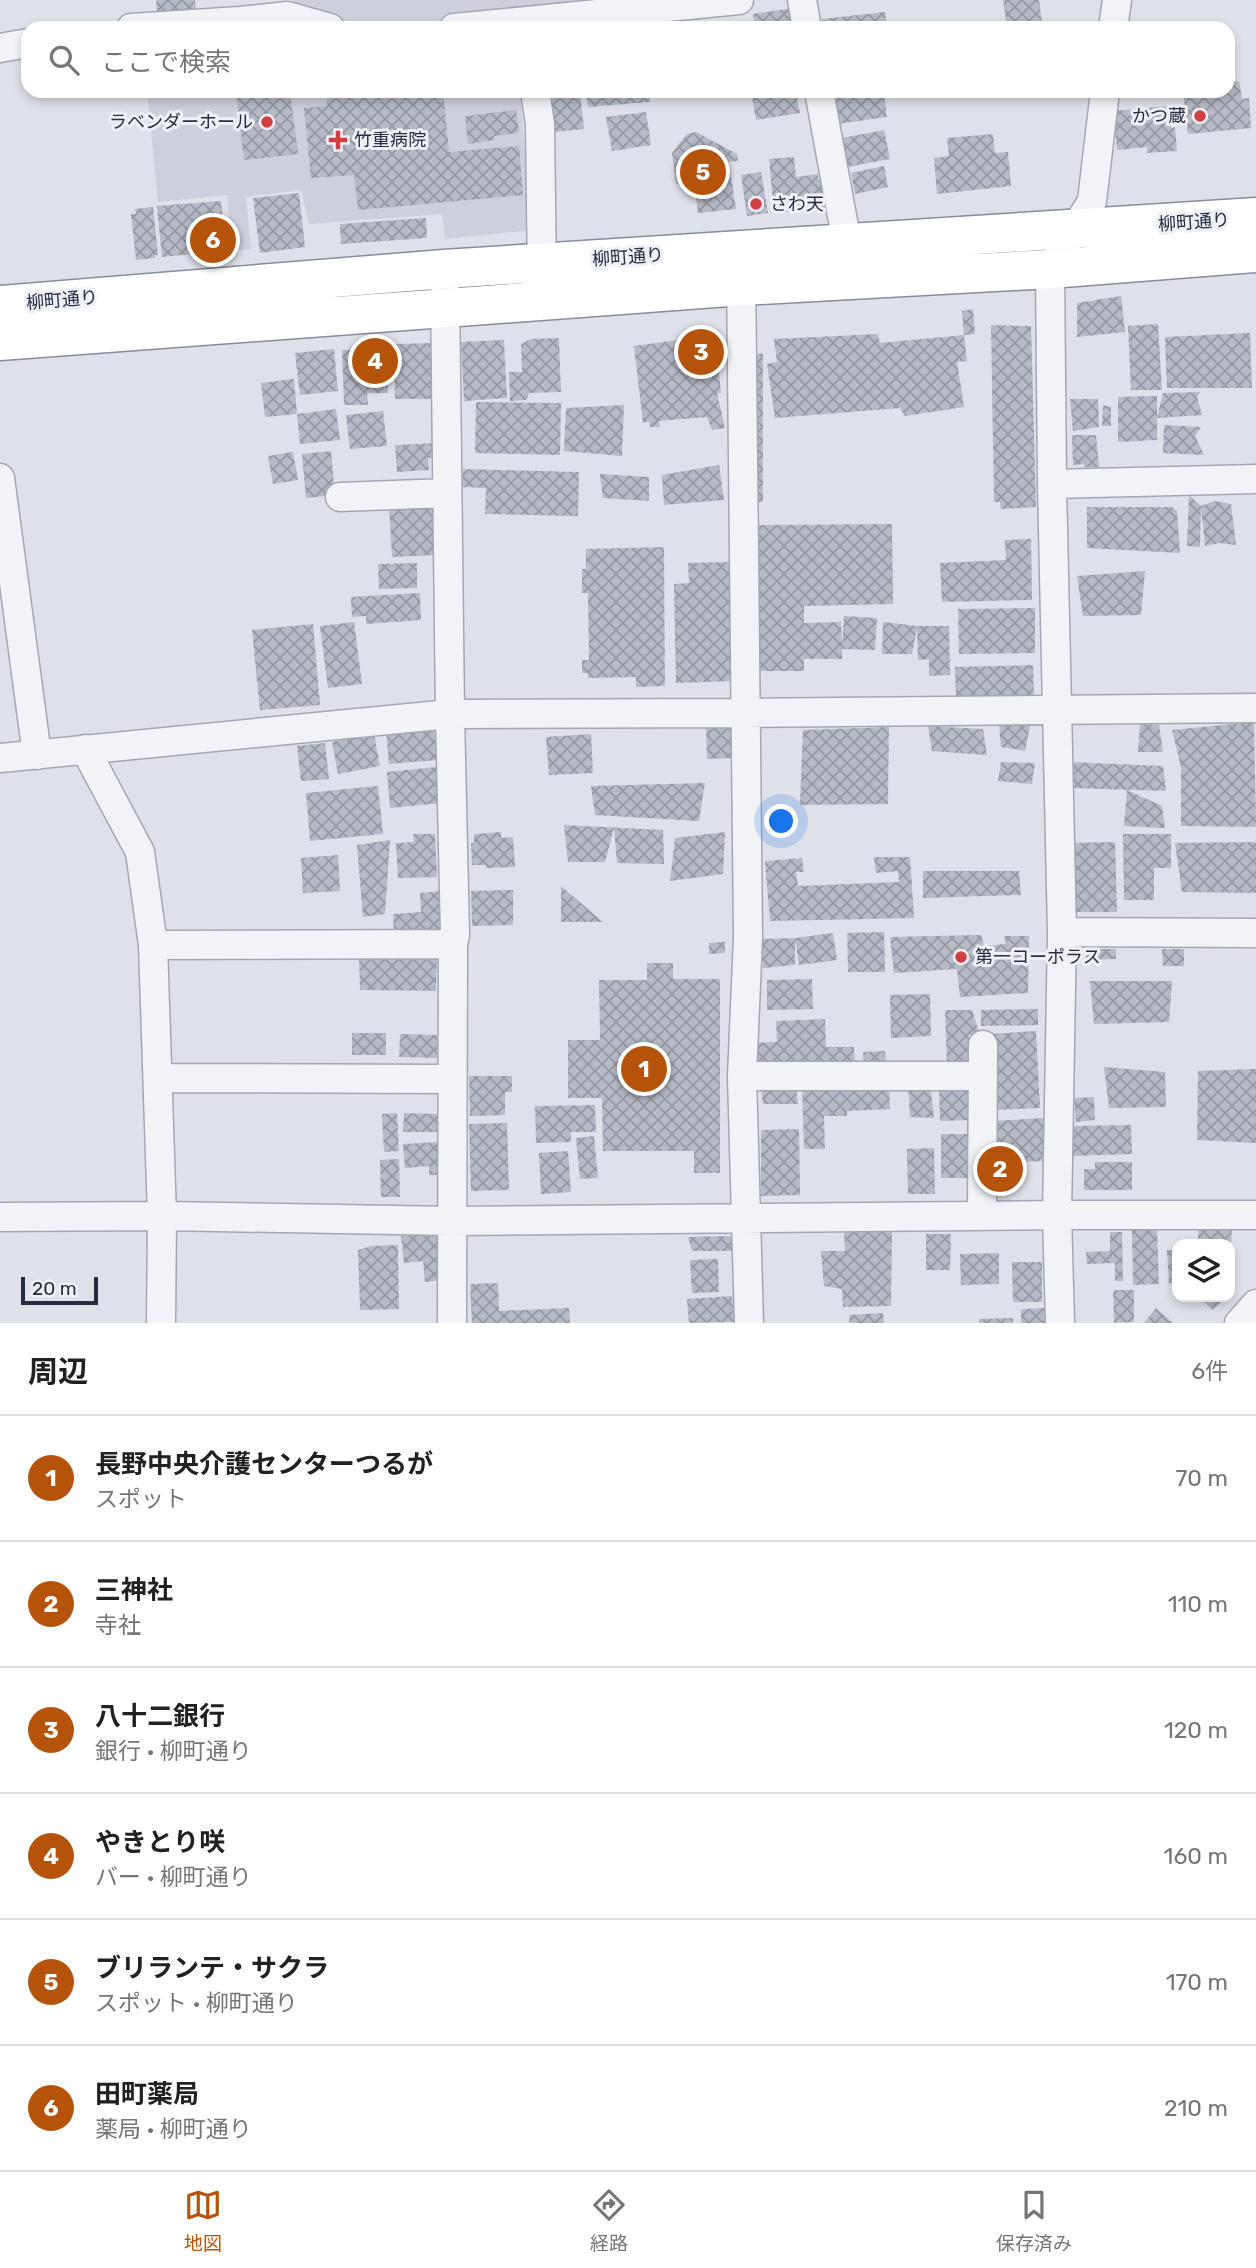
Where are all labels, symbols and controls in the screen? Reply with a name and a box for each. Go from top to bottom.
search box [21,21,1235,98]
icon: search [45,41,83,79]
text: ここで検索 [101,47,231,78]
place label: かつ蔵 [1132,105,1186,127]
marker: かつ蔵 [1192,108,1208,124]
place label: ラベンダーホール [109,111,253,133]
marker: ラベンダーホール [259,114,275,130]
place label: 竹重病院 [354,129,426,151]
marker: 竹重病院 [328,130,348,150]
pin: 5 [680,146,726,198]
place label: さわ天 [770,193,824,215]
marker: さわ天 [748,196,764,212]
street label: 柳町通り [1157,209,1231,235]
pin: 6 [190,214,236,266]
street label: 柳町通り [591,244,665,270]
street label: 柳町通り [25,286,99,314]
pin: 3 [678,326,724,378]
pin: 4 [352,335,398,387]
your location [764,804,798,838]
place label: 第一コーポラス [975,946,1101,968]
marker: 第一コーポラス [953,949,969,965]
pin: 1 [621,1043,667,1095]
pin: 2 [977,1143,1023,1195]
map controls [1172,1239,1235,1302]
button: layers [1172,1239,1235,1302]
scale bar [21,1274,98,1306]
text: 20 m [32,1277,77,1300]
text: 周辺 [28,1354,88,1390]
text: 6件 [1191,1357,1228,1385]
text: 長野中央介護センターつるが [95,1449,433,1480]
text: 1 [45,1464,57,1492]
text: 70 m [1176,1464,1228,1492]
text: スポット [95,1485,187,1513]
text: 三神社 [95,1575,173,1606]
text: 2 [44,1590,58,1618]
text: 110 m [1168,1590,1228,1618]
text: 寺社 [95,1611,141,1639]
text: 八十二銀行 [95,1701,225,1732]
text: 3 [43,1716,59,1744]
text: 120 m [1164,1716,1228,1744]
text: 銀行 · 柳町通り [95,1737,252,1765]
text: やきとり咲 [95,1827,225,1858]
text: 4 [43,1842,59,1870]
text: 160 m [1164,1842,1228,1870]
text: バー · 柳町通り [95,1863,252,1891]
text: ブリランテ・サクラ [95,1953,329,1984]
text: 5 [44,1968,58,1996]
text: 170 m [1166,1968,1228,1996]
text: スポット · 柳町通り [95,1989,298,2017]
text: 田町薬局 [95,2079,199,2110]
text: 6 [44,2094,58,2122]
text: 210 m [1164,2094,1228,2122]
text: 薬局 · 柳町通り [95,2115,252,2143]
tab: 地図 [184,2186,222,2255]
tab: 経路 [590,2186,628,2255]
tab: 保存済み [996,2186,1072,2255]

